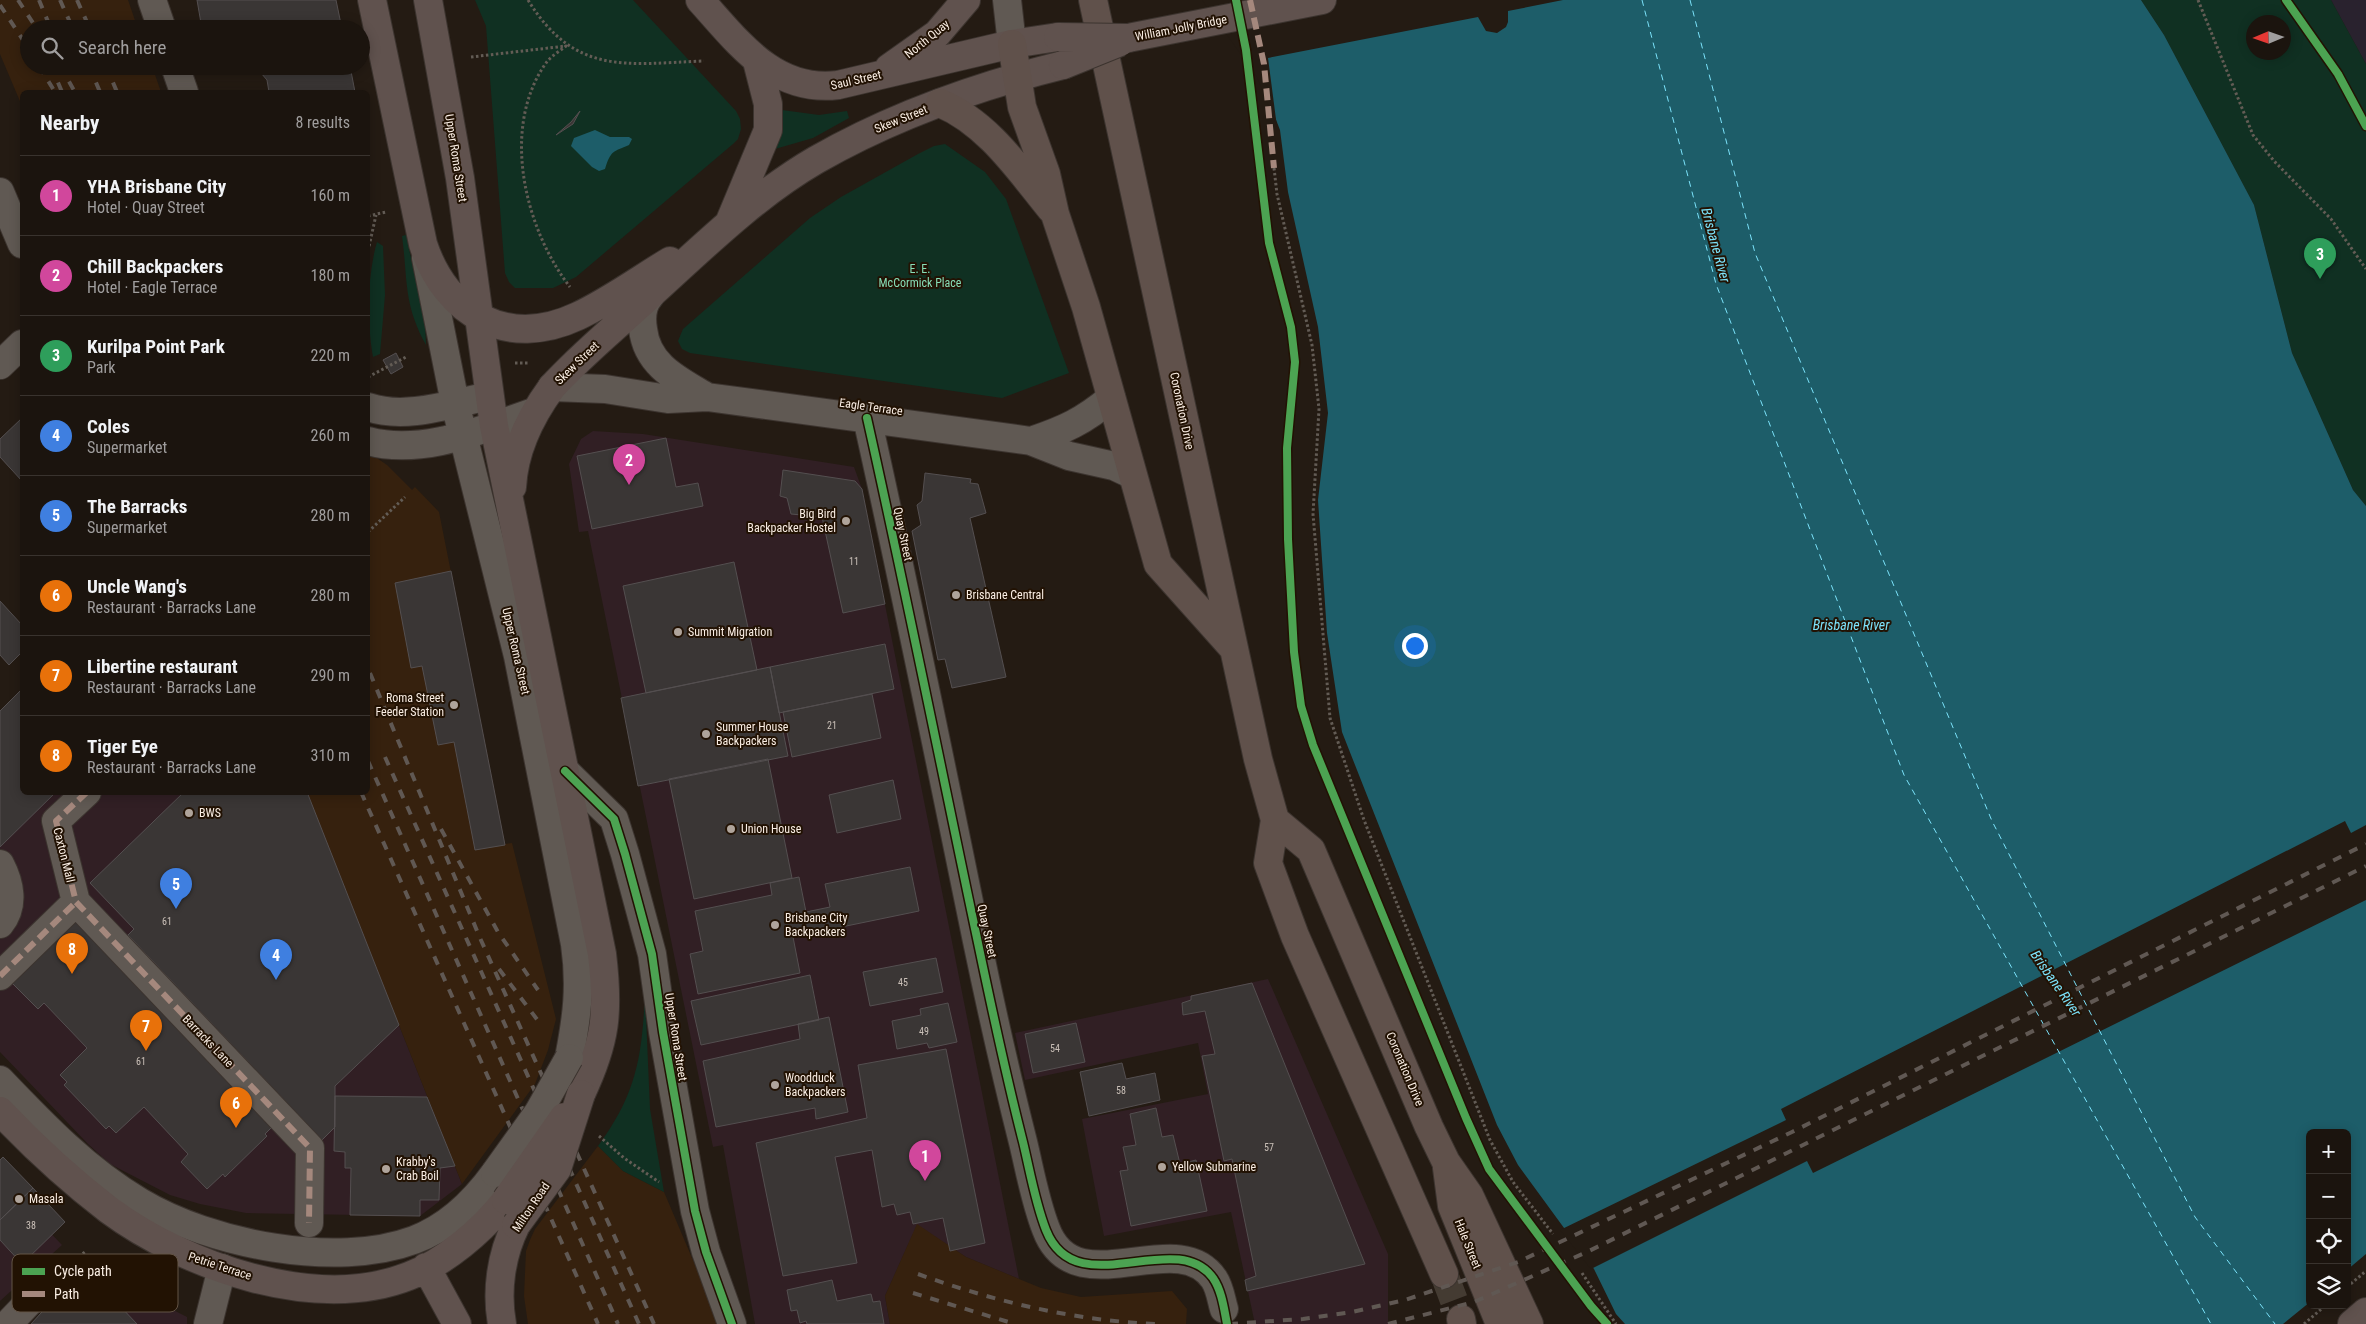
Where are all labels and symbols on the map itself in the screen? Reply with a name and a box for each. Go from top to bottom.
street label: William Jolly Bridge [1134,12,1228,44]
north arrow [2246,15,2291,60]
street label: North Quay [902,17,952,61]
street label: Saul Street [829,67,883,93]
street label: Skew Street [873,102,930,136]
street label: Upper Roma Street [442,113,470,203]
water label: Brisbane River [1698,206,1734,285]
pin: 3 [2304,238,2336,279]
park label: E. E. McCormick Place [879,262,962,290]
street label: Skew Street [552,338,602,387]
street label: Coronation Drive [1167,371,1197,451]
street label: Eagle Terrace [838,396,904,418]
pin: 2 [613,444,645,485]
street label: Quay Street [890,506,916,563]
place label: Big Bird Backpacker Hostel [747,507,836,535]
marker: Big Bird Backpacker Hostel [840,515,852,527]
house number: 11 [849,556,859,567]
place label: Brisbane Central [966,588,1044,602]
marker: Brisbane Central [950,589,962,601]
street label: Upper Roma Street [499,606,533,696]
water label: Brisbane River [1813,617,1890,633]
place label: Summit Migration [688,625,772,639]
marker: Summit Migration [672,626,684,638]
your location [1402,633,1428,659]
place label: Roma Street Feeder Station [375,691,444,719]
marker: Roma Street Feeder Station [448,699,460,711]
place label: Summer House Backpackers [716,720,789,748]
house number: 21 [827,720,837,731]
marker: Summer House Backpackers [700,728,712,740]
place label: BWS [199,806,221,820]
marker: BWS [183,807,195,819]
place label: Union House [741,822,802,836]
marker: Union House [725,823,737,835]
street label: Caxton Mall [50,826,78,884]
pin: 5 [160,868,192,909]
street label: Quay Street [974,903,1000,960]
place label: Brisbane City Backpackers [785,911,847,939]
house number: 61 [162,916,172,927]
marker: Brisbane City Backpackers [769,919,781,931]
pin: 8 [56,933,88,974]
pin: 4 [260,939,292,980]
water label: Brisbane River [2027,947,2085,1020]
house number: 45 [898,977,908,988]
street label: Upper Roma Street [662,992,690,1082]
pin: 7 [130,1010,162,1051]
street label: Barracks Lane [180,1012,237,1070]
house number: 49 [919,1026,929,1037]
street label: Coronation Drive [1383,1030,1427,1108]
house number: 54 [1050,1043,1060,1054]
house number: 61 [136,1056,146,1067]
place label: Woodduck Backpackers [785,1071,846,1099]
marker: Woodduck Backpackers [769,1079,781,1091]
house number: 58 [1116,1085,1126,1096]
pin: 6 [220,1087,252,1128]
pin: 1 [909,1140,941,1181]
house number: 57 [1264,1142,1274,1153]
place label: Krabby's Crab Boil [396,1155,439,1183]
place label: Yellow Submarine [1172,1160,1257,1174]
marker: Yellow Submarine [1156,1161,1168,1173]
marker: Krabby's Crab Boil [380,1163,392,1175]
street label: Milton Road [509,1180,553,1234]
place label: Masala [29,1192,64,1206]
marker: Masala [13,1193,25,1205]
street label: Hale Street [1452,1217,1484,1271]
house number: 38 [26,1220,36,1231]
street label: Petrie Terrace [187,1249,254,1283]
legend [12,1254,178,1312]
text: Cycle path [54,1263,112,1279]
text: Path [54,1286,79,1302]

